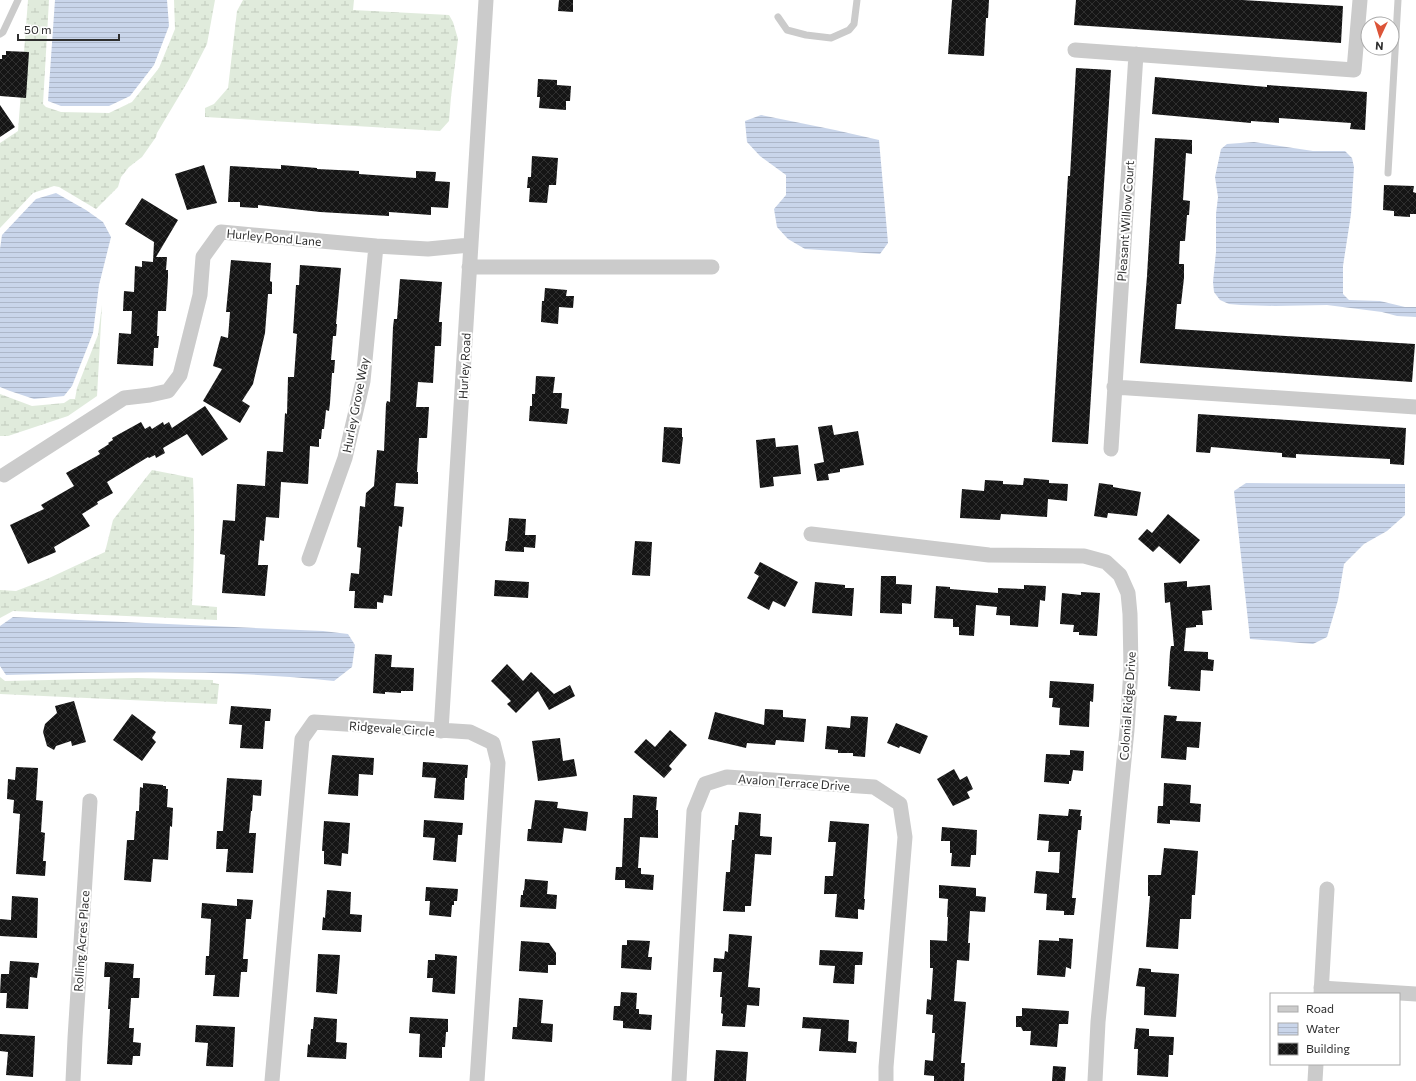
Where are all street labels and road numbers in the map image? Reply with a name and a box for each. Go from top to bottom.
street label: Pleasant Willow Court [1114,160,1136,282]
street label: Hurley Pond Lane [226,226,322,248]
street label: Hurley Road [455,332,473,399]
street label: Hurley Grove Way [339,356,371,454]
street label: Colonial Ridge Drive [1116,651,1138,761]
street label: Ridgevale Circle [349,718,435,738]
street label: Avalon Terrace Drive [738,771,850,793]
street label: Rolling Acres Place [70,890,92,992]

